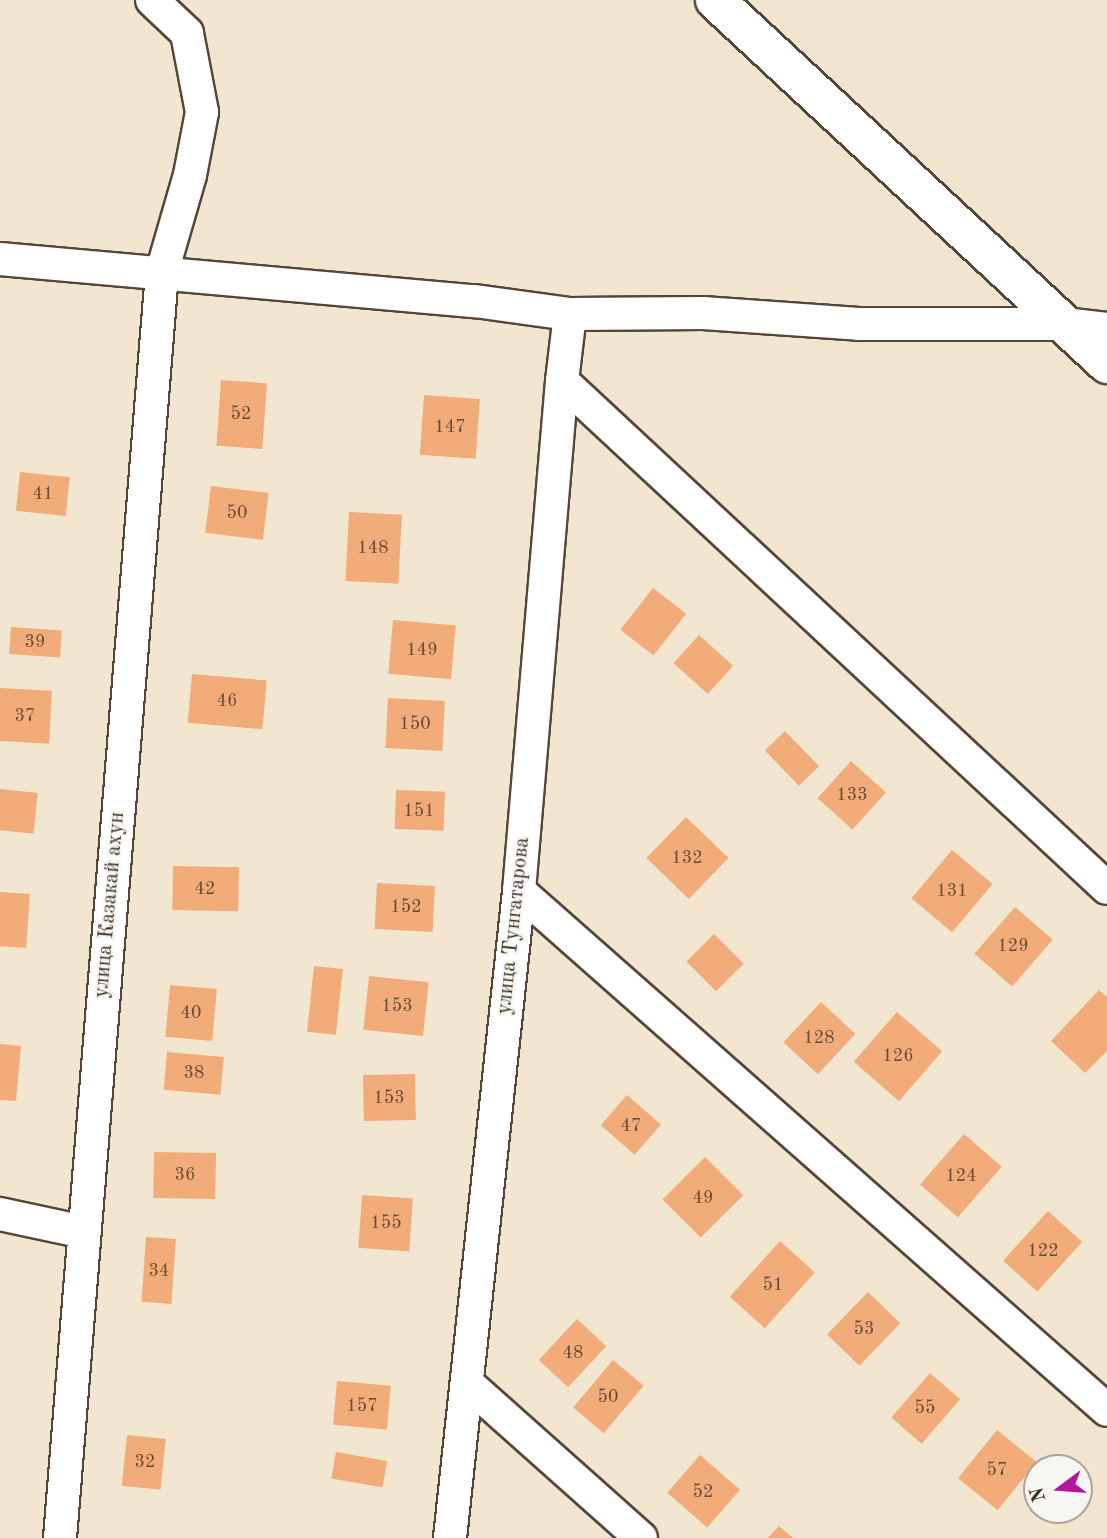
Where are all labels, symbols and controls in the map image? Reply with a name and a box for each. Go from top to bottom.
house number: 52 [231,403,251,425]
house number: 147 [434,416,466,438]
house number: 41 [33,483,53,505]
house number: 50 [227,502,247,524]
house number: 148 [357,537,389,559]
house number: 39 [25,631,45,653]
house number: 149 [406,639,438,661]
house number: 46 [217,690,237,712]
house number: 37 [15,705,35,727]
house number: 150 [399,713,431,735]
house number: 133 [836,784,868,806]
house number: 151 [403,800,435,822]
street label: улица Казакай ахун [89,811,131,999]
street label: улица Тунгатарова [492,836,536,1016]
house number: 132 [671,847,703,869]
house number: 42 [195,878,215,900]
house number: 131 [936,880,968,902]
house number: 152 [390,896,422,918]
house number: 129 [997,935,1029,957]
house number: 153 [381,995,413,1017]
house number: 40 [181,1002,201,1024]
house number: 128 [803,1027,835,1049]
house number: 126 [882,1045,914,1067]
house number: 38 [184,1062,204,1084]
house number: 153 [373,1087,405,1109]
house number: 47 [621,1115,641,1137]
house number: 36 [175,1164,195,1186]
house number: 124 [945,1165,977,1187]
house number: 49 [693,1187,713,1209]
house number: 155 [370,1212,402,1234]
house number: 122 [1027,1240,1059,1262]
house number: 34 [149,1260,169,1282]
house number: 51 [763,1274,783,1296]
house number: 53 [854,1318,874,1340]
house number: 48 [563,1342,583,1364]
house number: 50 [598,1386,618,1408]
house number: 157 [346,1395,378,1417]
house number: 55 [915,1397,935,1419]
house number: 32 [135,1451,155,1473]
north arrow [1023,1454,1093,1524]
house number: 57 [987,1459,1007,1481]
house number: 52 [693,1481,713,1503]
text: N [1028,1485,1050,1504]

